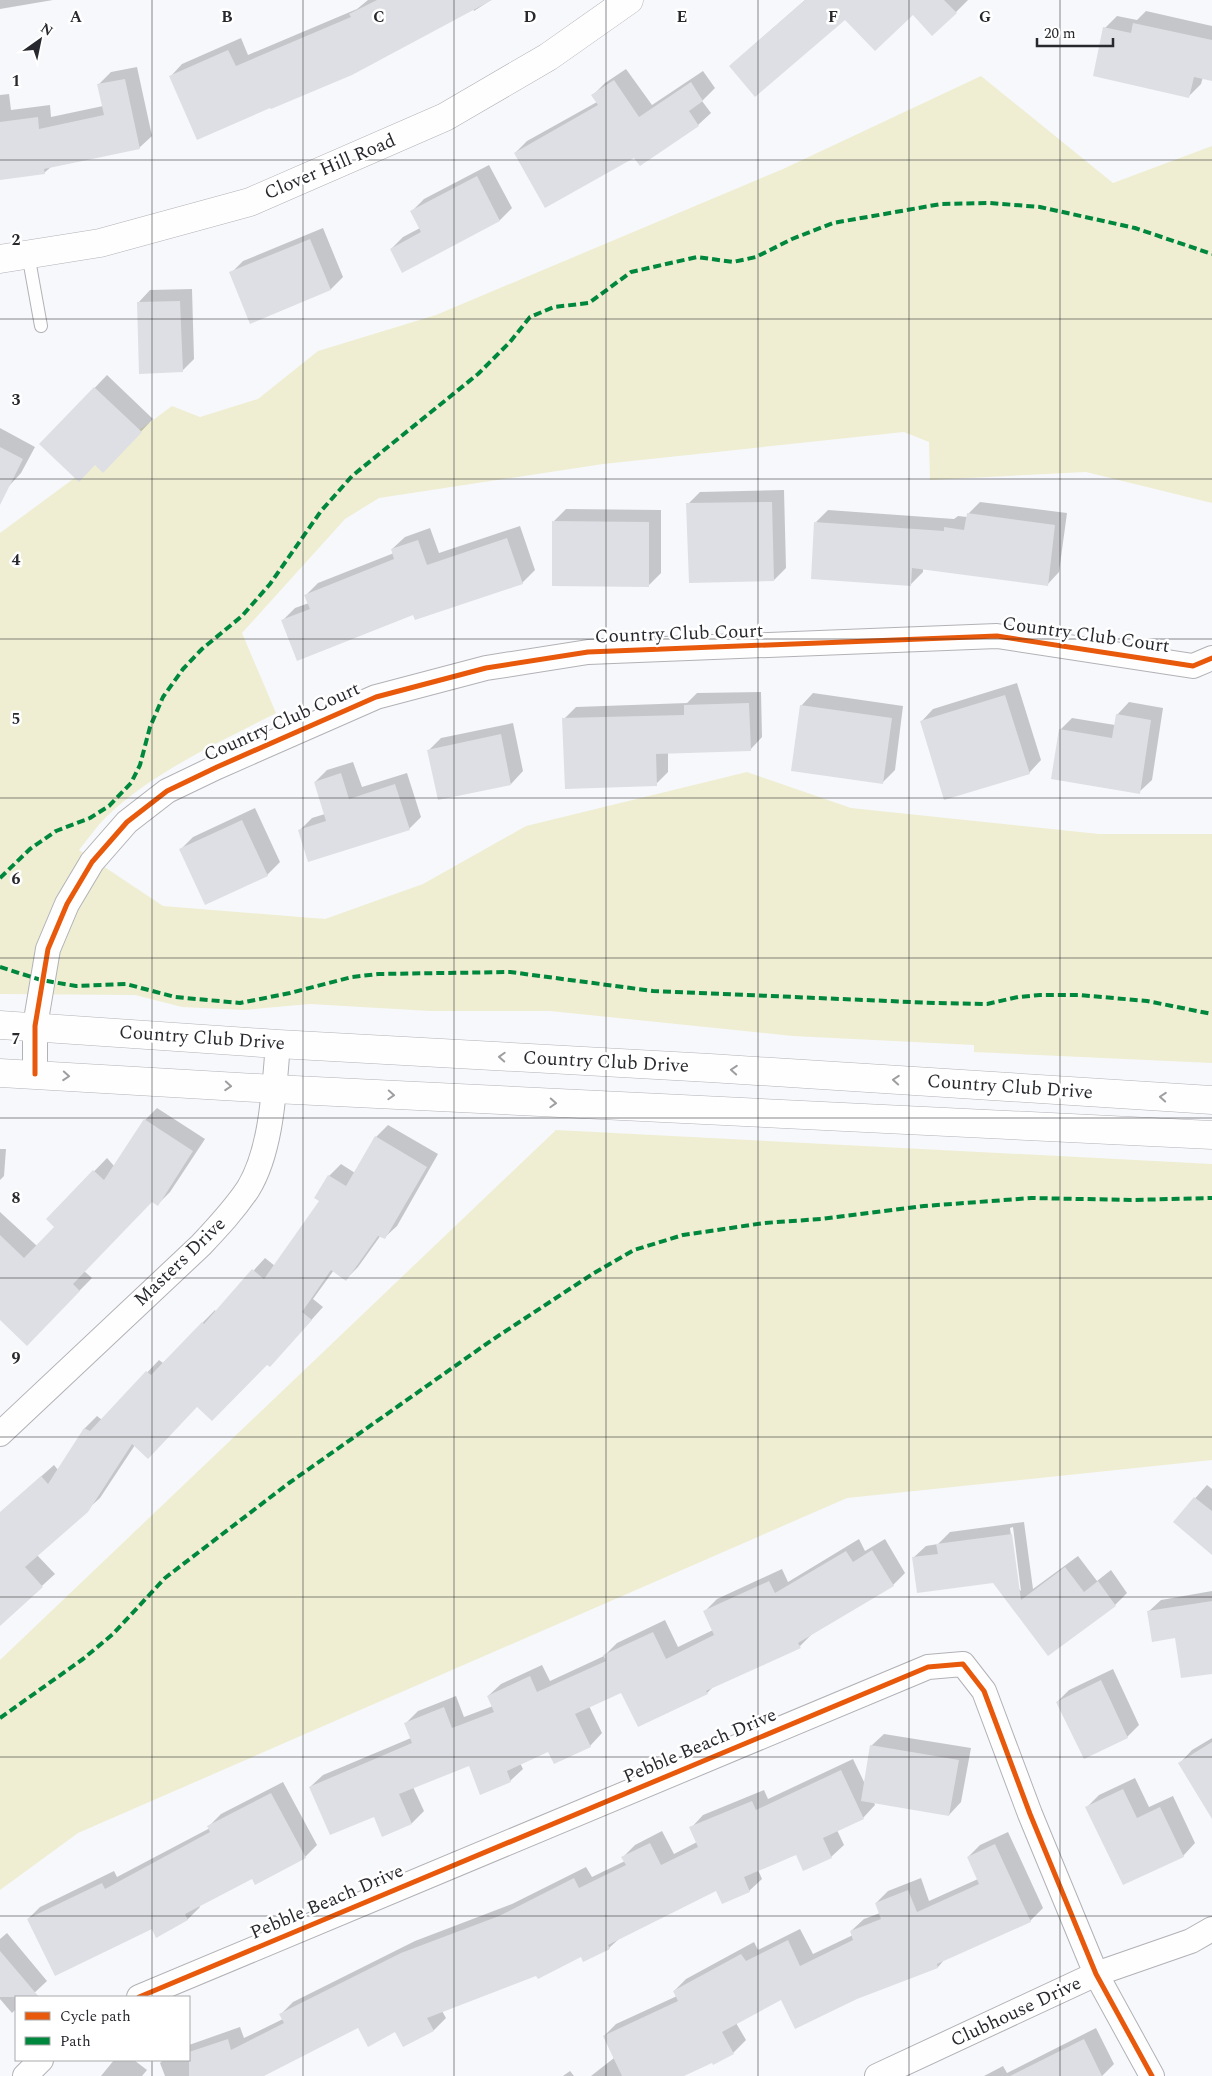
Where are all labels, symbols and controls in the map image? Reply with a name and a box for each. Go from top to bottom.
text: A [70,5,83,29]
text: B [221,5,233,29]
text: C [373,5,385,29]
text: D [524,5,537,29]
text: E [677,5,687,29]
text: F [828,5,838,29]
text: G [979,5,991,29]
north arrow [15,15,65,65]
scale bar [1037,15,1113,47]
text: N [36,18,57,41]
text: 20 m [1044,22,1076,45]
text: 1 [12,69,20,93]
street label: Clover Hill Road [260,126,400,208]
text: 2 [12,228,21,252]
text: 3 [12,388,21,412]
text: 4 [12,548,21,572]
street label: Country Club Court [1001,609,1172,661]
street label: Country Club Court [594,617,764,651]
street label: Country Club Court [199,674,365,770]
text: 5 [12,707,20,731]
text: 6 [12,867,21,891]
street label: Country Club Drive [118,1018,286,1058]
text: 7 [12,1027,21,1051]
street label: Country Club Drive [522,1043,690,1081]
one-way arrow [498,1051,506,1062]
one-way arrow [730,1064,738,1075]
street label: Country Club Drive [926,1067,1094,1107]
one-way arrow [62,1071,70,1082]
one-way arrow [892,1074,900,1085]
one-way arrow [225,1081,233,1092]
one-way arrow [387,1090,395,1100]
one-way arrow [1159,1091,1167,1102]
one-way arrow [549,1097,557,1108]
text: 8 [12,1186,21,1210]
street label: Masters Drive [127,1210,233,1314]
text: 9 [12,1346,21,1370]
street label: Pebble Beach Drive [619,1701,781,1791]
street label: Pebble Beach Drive [246,1857,408,1947]
street label: Clubhouse Drive [946,1969,1086,2055]
legend [15,1996,190,2061]
text: Cycle path [60,2005,131,2028]
text: Path [60,2030,91,2053]

